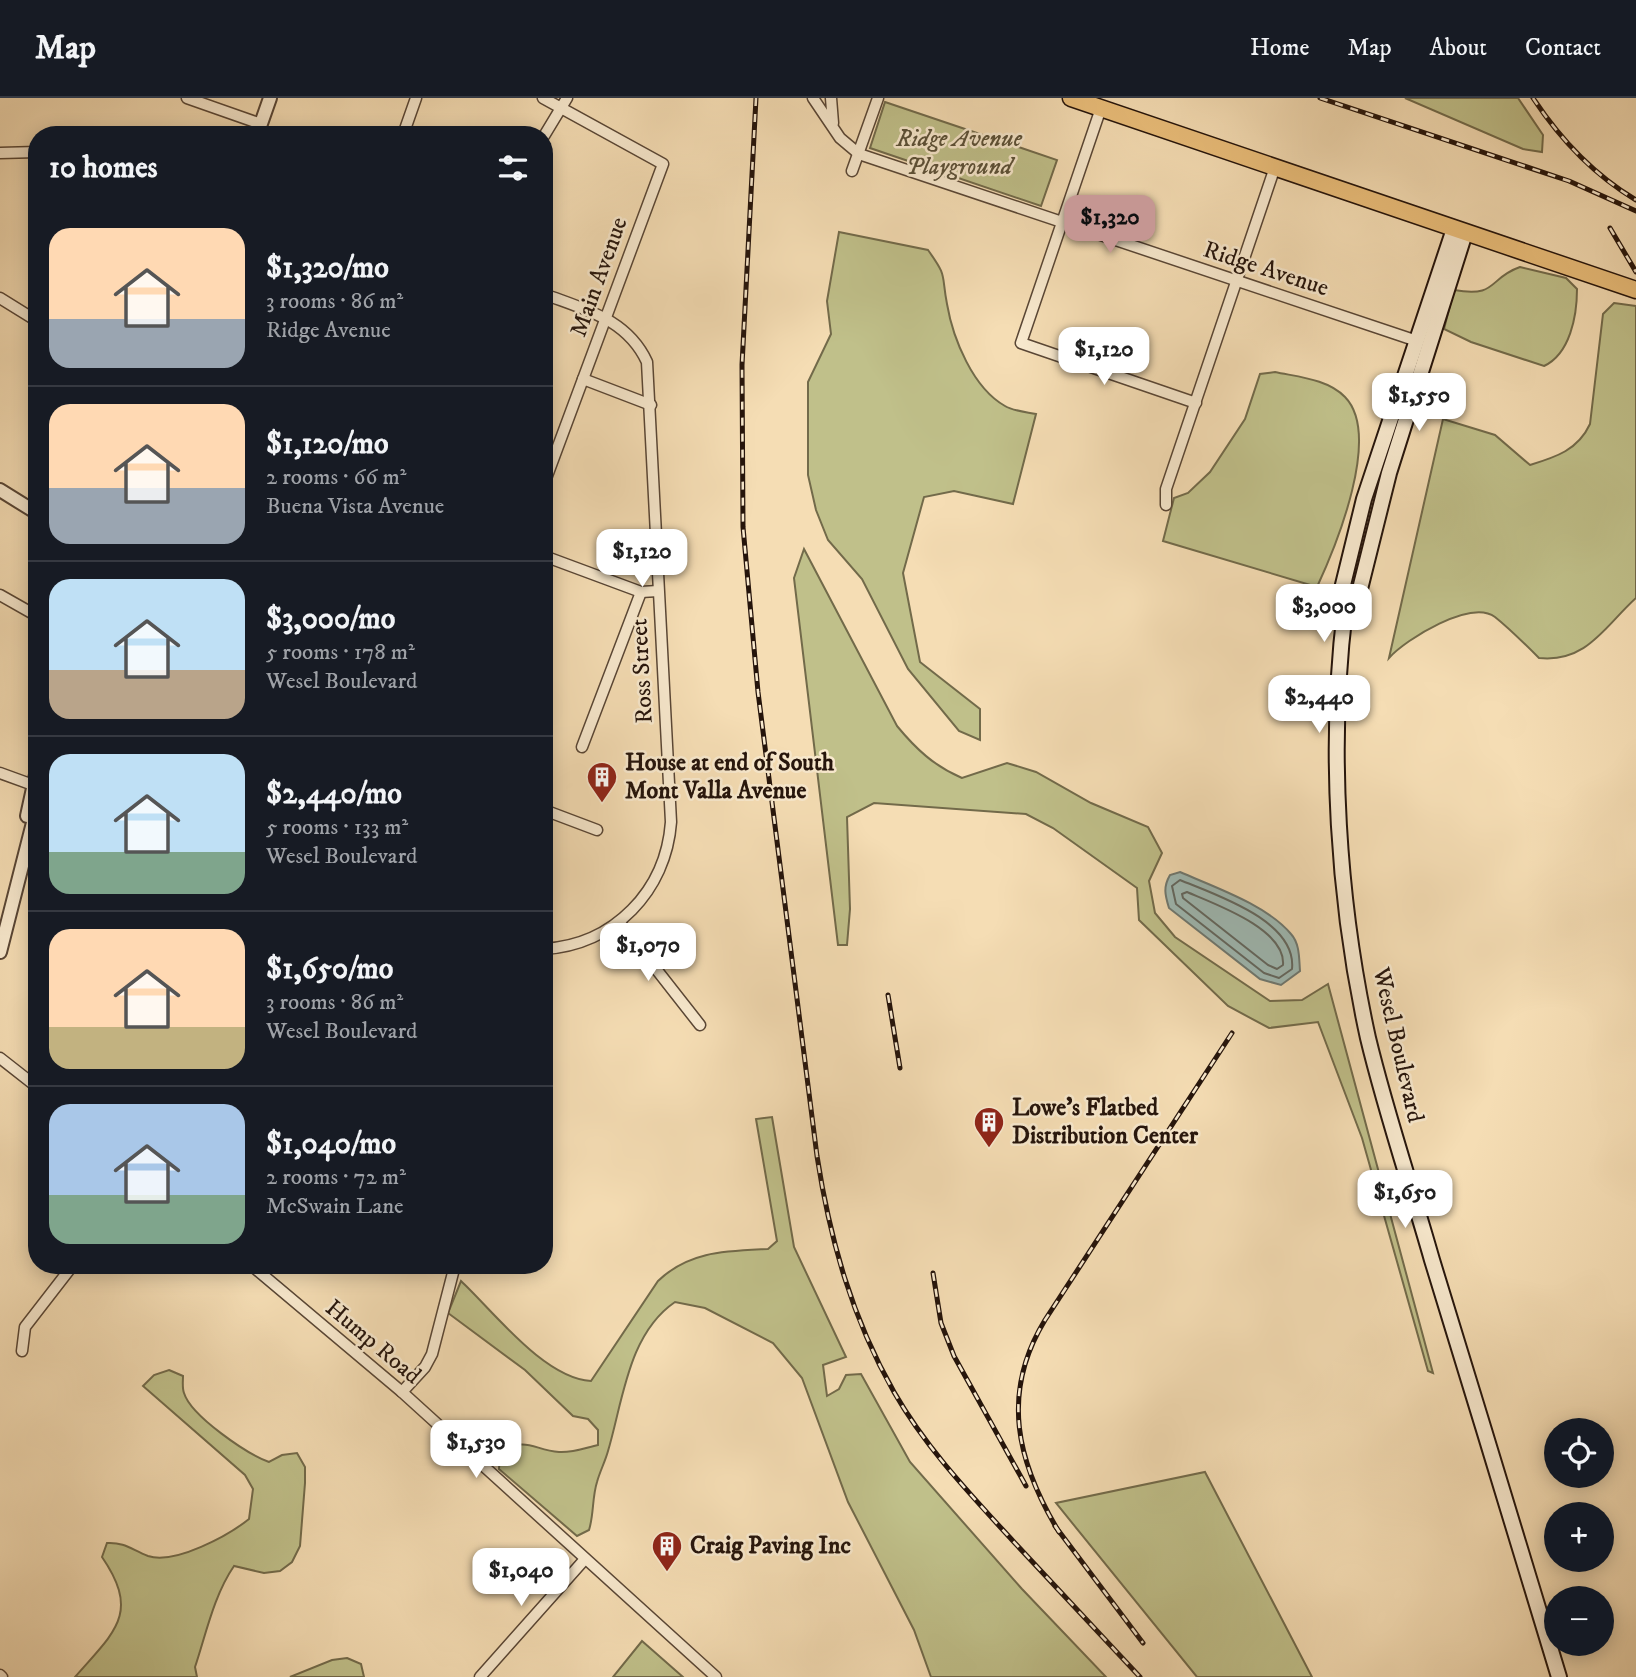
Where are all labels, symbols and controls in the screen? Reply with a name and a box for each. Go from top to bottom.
text: Map [35,28,96,69]
text: Home [1250,33,1309,63]
text: Map [1347,33,1392,63]
text: About [1430,33,1487,63]
text: Contact [1525,33,1601,63]
park label: Ridge Avenue Playground [895,124,1023,182]
icon: filters [494,149,532,187]
text: 10 homes [49,150,158,187]
pin: $1,320 [1053,195,1167,255]
text: $1,320 [1080,203,1140,232]
street label: Main Avenue [563,213,635,341]
street label: Ridge Avenue [1200,235,1333,303]
text: $1,320/mo [266,250,389,287]
icon: home [105,256,189,340]
text: 3 rooms · 86 m² [266,287,403,316]
text: Ridge Avenue [266,316,391,345]
pin: $1,120 [1047,328,1161,387]
text: $1,120 [1074,335,1134,364]
pin: $1,550 [1362,374,1476,433]
text: $1,550 [1388,381,1450,410]
text: $1,120/mo [266,426,389,463]
icon: home [105,432,189,516]
text: 2 rooms · 66 m² [266,463,406,492]
text: Buena Vista Avenue [266,492,444,521]
pin: $1,120 [585,530,699,589]
text: $1,120 [612,537,672,566]
pin: $3,000 [1267,584,1381,644]
text: $3,000 [1292,592,1356,621]
text: $3,000/mo [266,601,395,638]
icon: home [105,607,189,691]
street label: Ross Street [624,617,660,724]
text: 5 rooms · 178 m² [266,638,415,667]
text: Wesel Boulevard [266,667,418,696]
pin: $2,440 [1262,676,1376,735]
text: $2,440 [1284,683,1354,712]
place label: House at end of South Mont Valla Avenue [625,748,835,806]
building icon: House at end of South Mont Valla Avenue [585,760,619,804]
text: $2,440/mo [266,776,402,813]
icon: home [105,782,189,866]
text: 5 rooms · 133 m² [266,813,408,842]
text: Wesel Boulevard [266,842,418,871]
pin: $1,070 [591,924,705,983]
text: $1,070 [616,931,680,960]
text: $1,650/mo [266,951,393,988]
icon: home [105,957,189,1041]
street label: Wesel Boulevard [1365,964,1430,1125]
text: 3 rooms · 86 m² [266,988,403,1017]
text: Wesel Boulevard [266,1017,418,1046]
place label: Lowe's Flatbed Distribution Center [1012,1093,1199,1151]
building icon: Lowe's Flatbed Distribution Center [972,1105,1006,1149]
text: $1,040/mo [266,1126,396,1163]
icon: home [105,1132,189,1216]
text: 2 rooms · 72 m² [266,1163,406,1192]
pin: $1,650 [1348,1170,1462,1230]
text: $1,650 [1374,1178,1436,1207]
text: McSwain Lane [266,1192,404,1221]
street label: Hump Road [319,1293,427,1391]
map controls [1544,1418,1614,1656]
button: locate [1544,1418,1614,1488]
pin: $1,530 [419,1420,533,1480]
text: $1,530 [446,1428,506,1457]
button: + [1544,1502,1614,1572]
building icon: Craig Paving Inc [650,1529,684,1573]
place label: Craig Paving Inc [690,1531,851,1561]
pin: $1,040 [464,1548,578,1608]
text: $1,040 [488,1556,554,1585]
button: − [1544,1586,1614,1656]

